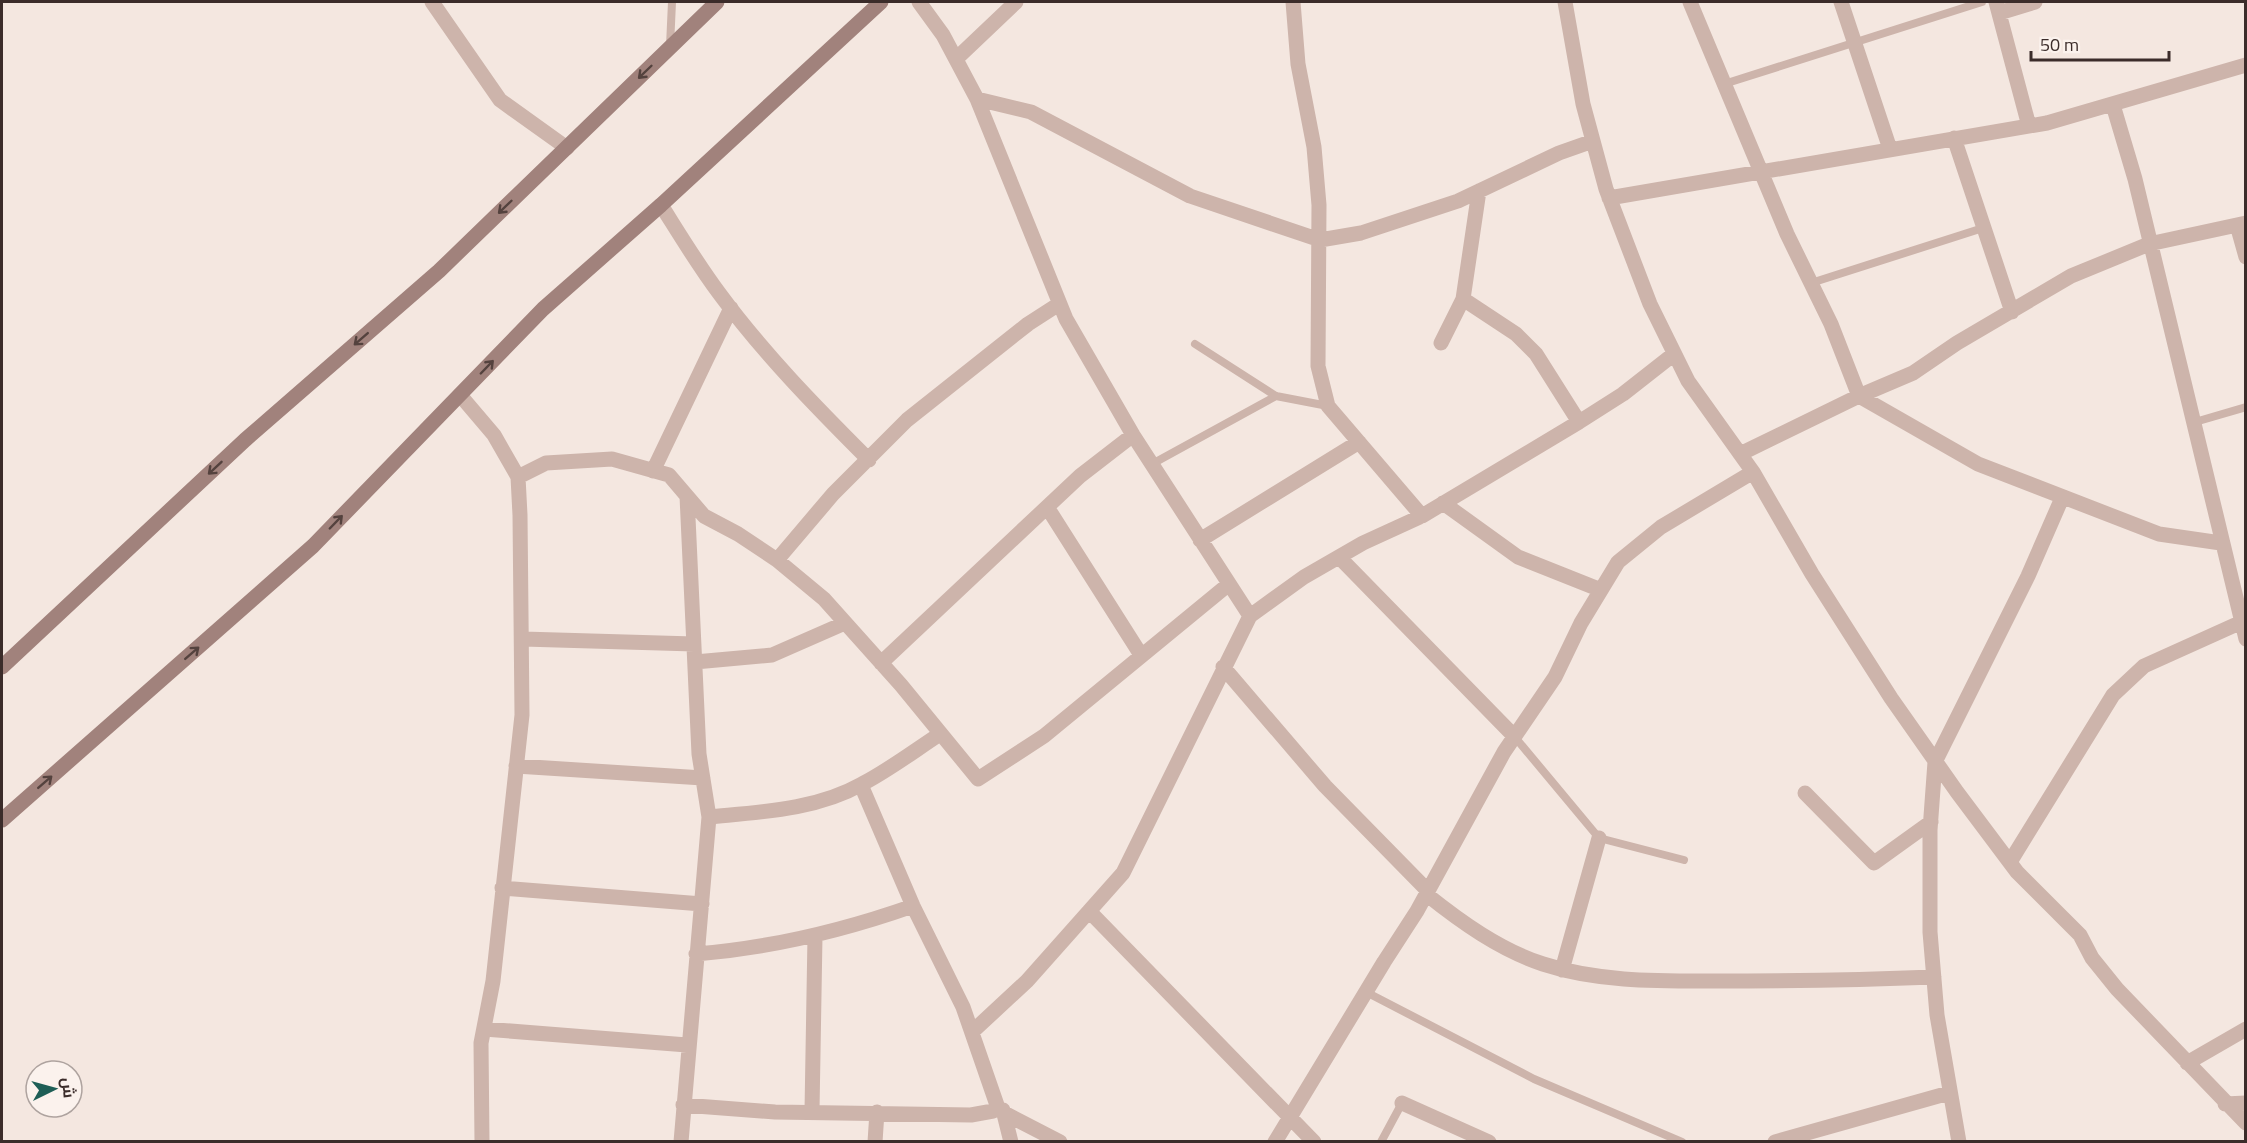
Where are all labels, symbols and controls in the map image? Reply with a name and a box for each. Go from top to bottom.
scale bar [2031,24,2169,62]
text: 50 m [2040,31,2079,58]
one-way arrow [638,64,653,79]
one-way arrow [498,200,513,215]
one-way arrow [354,332,369,346]
one-way arrow [479,359,494,374]
one-way arrow [208,460,223,474]
one-way arrow [329,514,344,529]
one-way arrow [184,646,199,660]
one-way arrow [37,775,53,789]
north arrow [24,1059,84,1119]
text: ش [56,1076,82,1099]

